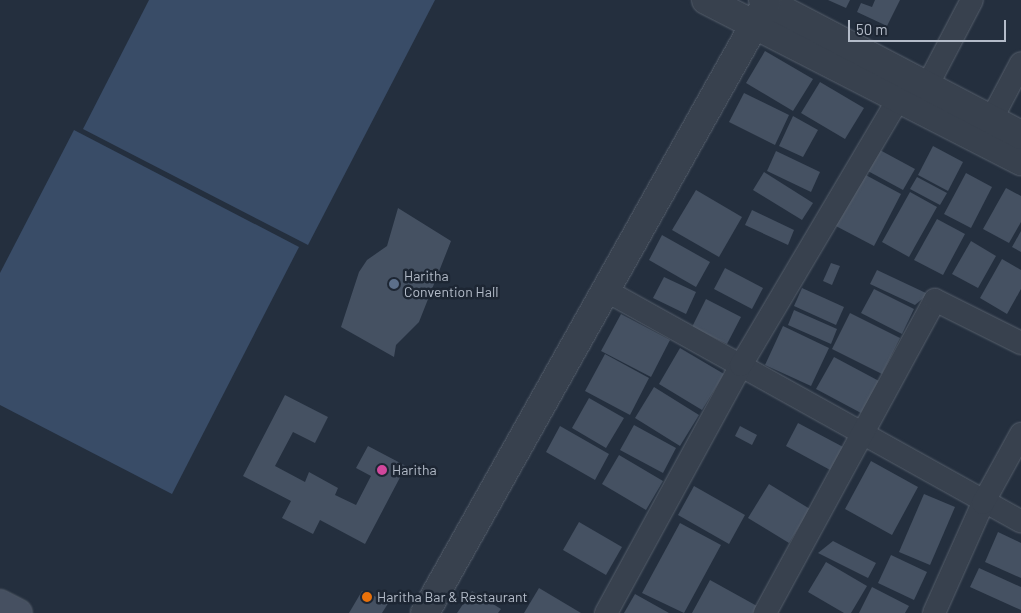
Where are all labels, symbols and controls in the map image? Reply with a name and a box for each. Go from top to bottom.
scale bar [851,10,1008,42]
text: 50 m [856,20,888,38]
place label: Haritha Convention Hall [404,268,498,300]
marker: Haritha Convention Hall [388,278,400,290]
place label: Haritha [392,462,437,478]
marker: Haritha [376,464,388,476]
place label: Haritha Bar & Restaurant [377,589,528,605]
marker: Haritha Bar & Restaurant [361,591,373,603]

